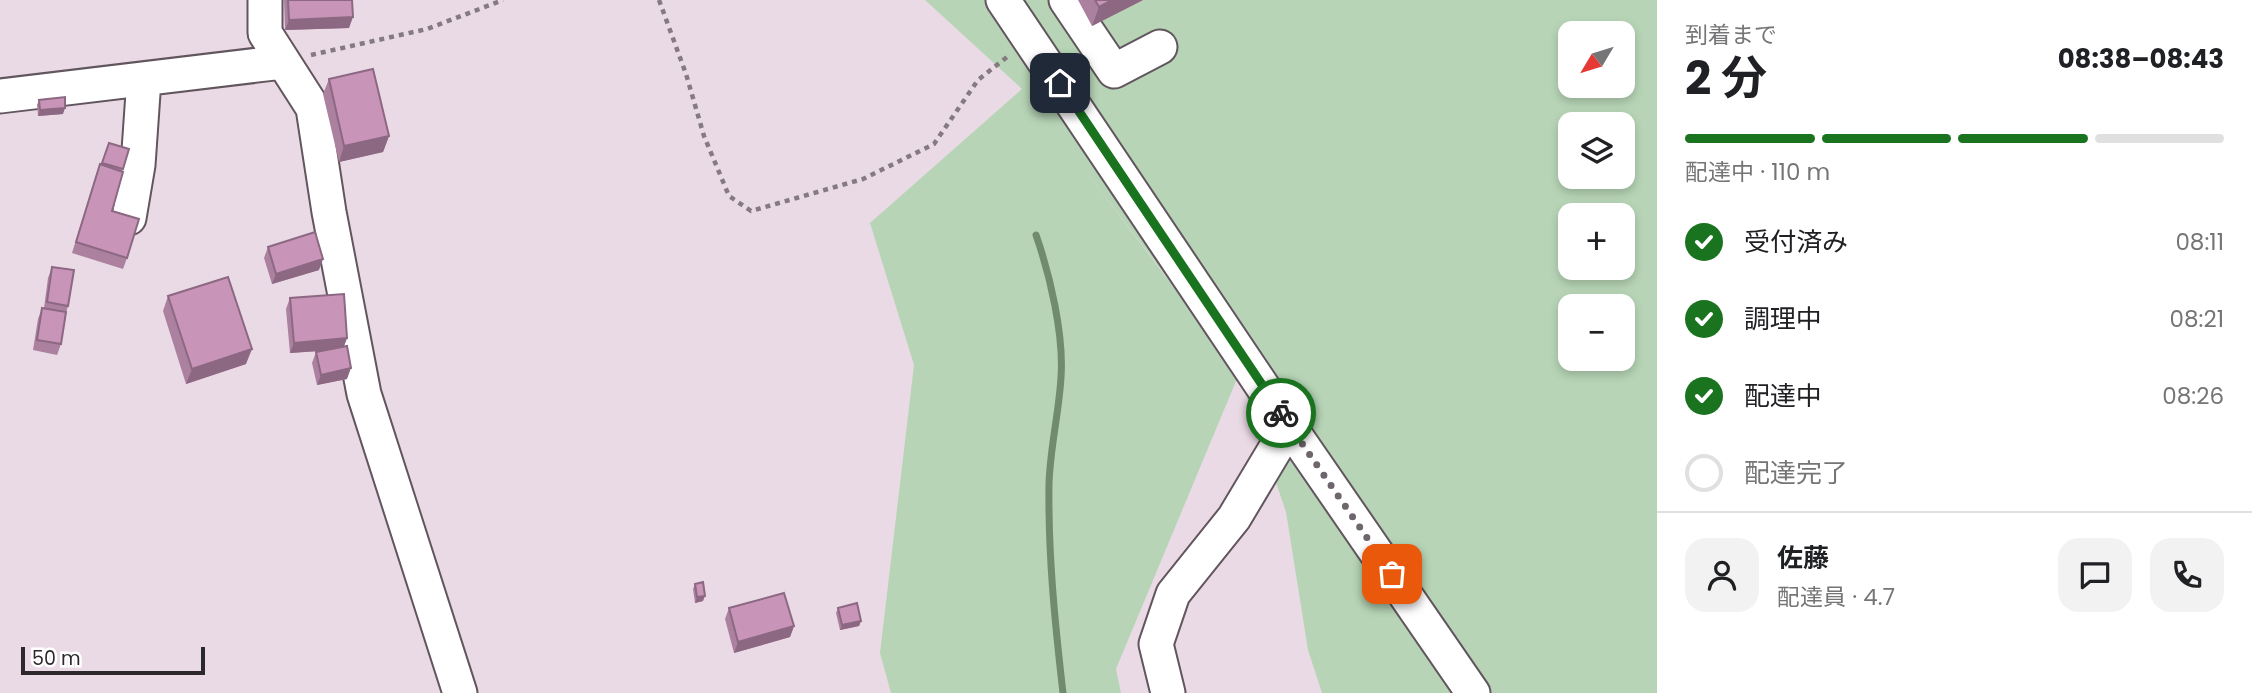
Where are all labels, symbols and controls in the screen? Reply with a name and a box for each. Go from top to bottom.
text: 到着まで [1685,19,1777,51]
north arrow [1558,21,1634,98]
map controls [1558,21,1635,371]
text: 08:38–08:43 [2058,41,2224,77]
text: 2 分 [1685,46,1767,110]
pin [1030,53,1090,113]
icon: home [1041,64,1079,102]
button: layers [1558,112,1635,189]
text: 配達中 · 110 m [1685,156,1830,188]
button: + [1558,203,1635,280]
icon: check [1685,223,1723,261]
text: 受付済み [1744,224,1848,260]
text: 08:11 [2175,226,2224,258]
button: − [1558,294,1635,371]
icon: check [1685,300,1723,338]
text: 調理中 [1744,301,1822,337]
text: 08:21 [2170,303,2224,335]
icon: check [1685,377,1723,415]
courier [1246,378,1316,448]
text: 配達中 [1744,378,1822,414]
text: 08:26 [2162,380,2224,412]
icon: bike [1262,394,1300,432]
text: 配達完了 [1744,455,1848,491]
button: person [1685,538,1759,612]
button: chat [2058,538,2132,612]
button: phone [2150,538,2224,612]
text: 佐藤 [1777,540,1829,576]
pin [1362,544,1422,604]
icon: bag [1373,555,1411,593]
text: 配達員 · 4.7 [1777,581,1895,613]
scale bar [21,644,205,676]
text: 50 m [32,645,81,672]

